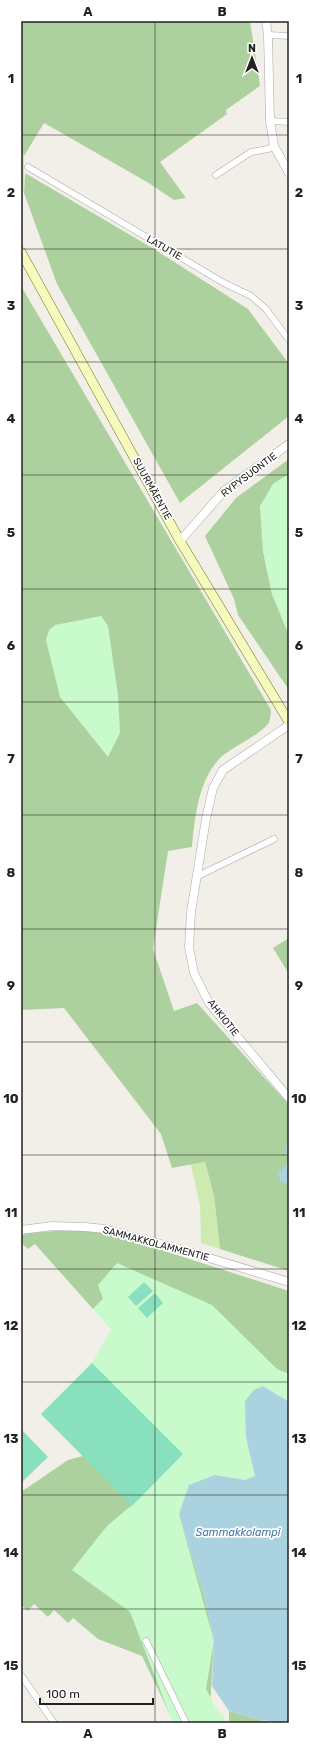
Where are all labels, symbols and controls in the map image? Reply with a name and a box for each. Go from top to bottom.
text: A [83,4,93,19]
text: B [217,4,227,19]
north arrow [232,38,272,78]
text: N [248,42,256,55]
text: 1 [8,71,14,86]
text: 1 [296,71,302,86]
text: 2 [7,185,15,200]
text: 2 [295,185,303,200]
street label: LATUTIE [144,233,184,263]
text: 3 [7,298,16,313]
text: 3 [295,298,304,313]
text: 4 [7,411,16,426]
text: 4 [295,411,304,426]
street label: RYPYSUONTIE [219,450,279,500]
street label: SUURMÄENTIE [130,456,174,522]
text: 5 [7,525,15,540]
text: 5 [295,525,303,540]
text: 6 [7,638,16,653]
text: 6 [295,638,304,653]
text: 7 [7,751,15,766]
text: 7 [295,751,303,766]
text: 8 [7,865,16,880]
text: 8 [295,865,304,880]
text: 9 [7,978,15,993]
text: 9 [295,978,303,993]
street label: AHKIOTIE [205,997,241,1039]
text: 10 [3,1091,19,1106]
text: 10 [291,1091,307,1106]
text: 11 [5,1205,17,1220]
text: 11 [293,1205,305,1220]
street label: SAMMAKKOLAMMENTIE [102,1224,210,1264]
text: 12 [4,1318,18,1333]
text: 12 [292,1318,306,1333]
text: 13 [3,1431,19,1446]
text: 13 [291,1431,307,1446]
water label: Sammakkolampi [196,1526,281,1539]
text: 14 [3,1545,19,1560]
text: 14 [291,1545,307,1560]
text: 15 [4,1658,18,1673]
text: 15 [292,1658,306,1673]
scale bar [40,1680,153,1706]
text: 100 m [46,1687,80,1701]
text: A [83,1726,93,1741]
text: B [217,1726,227,1741]

